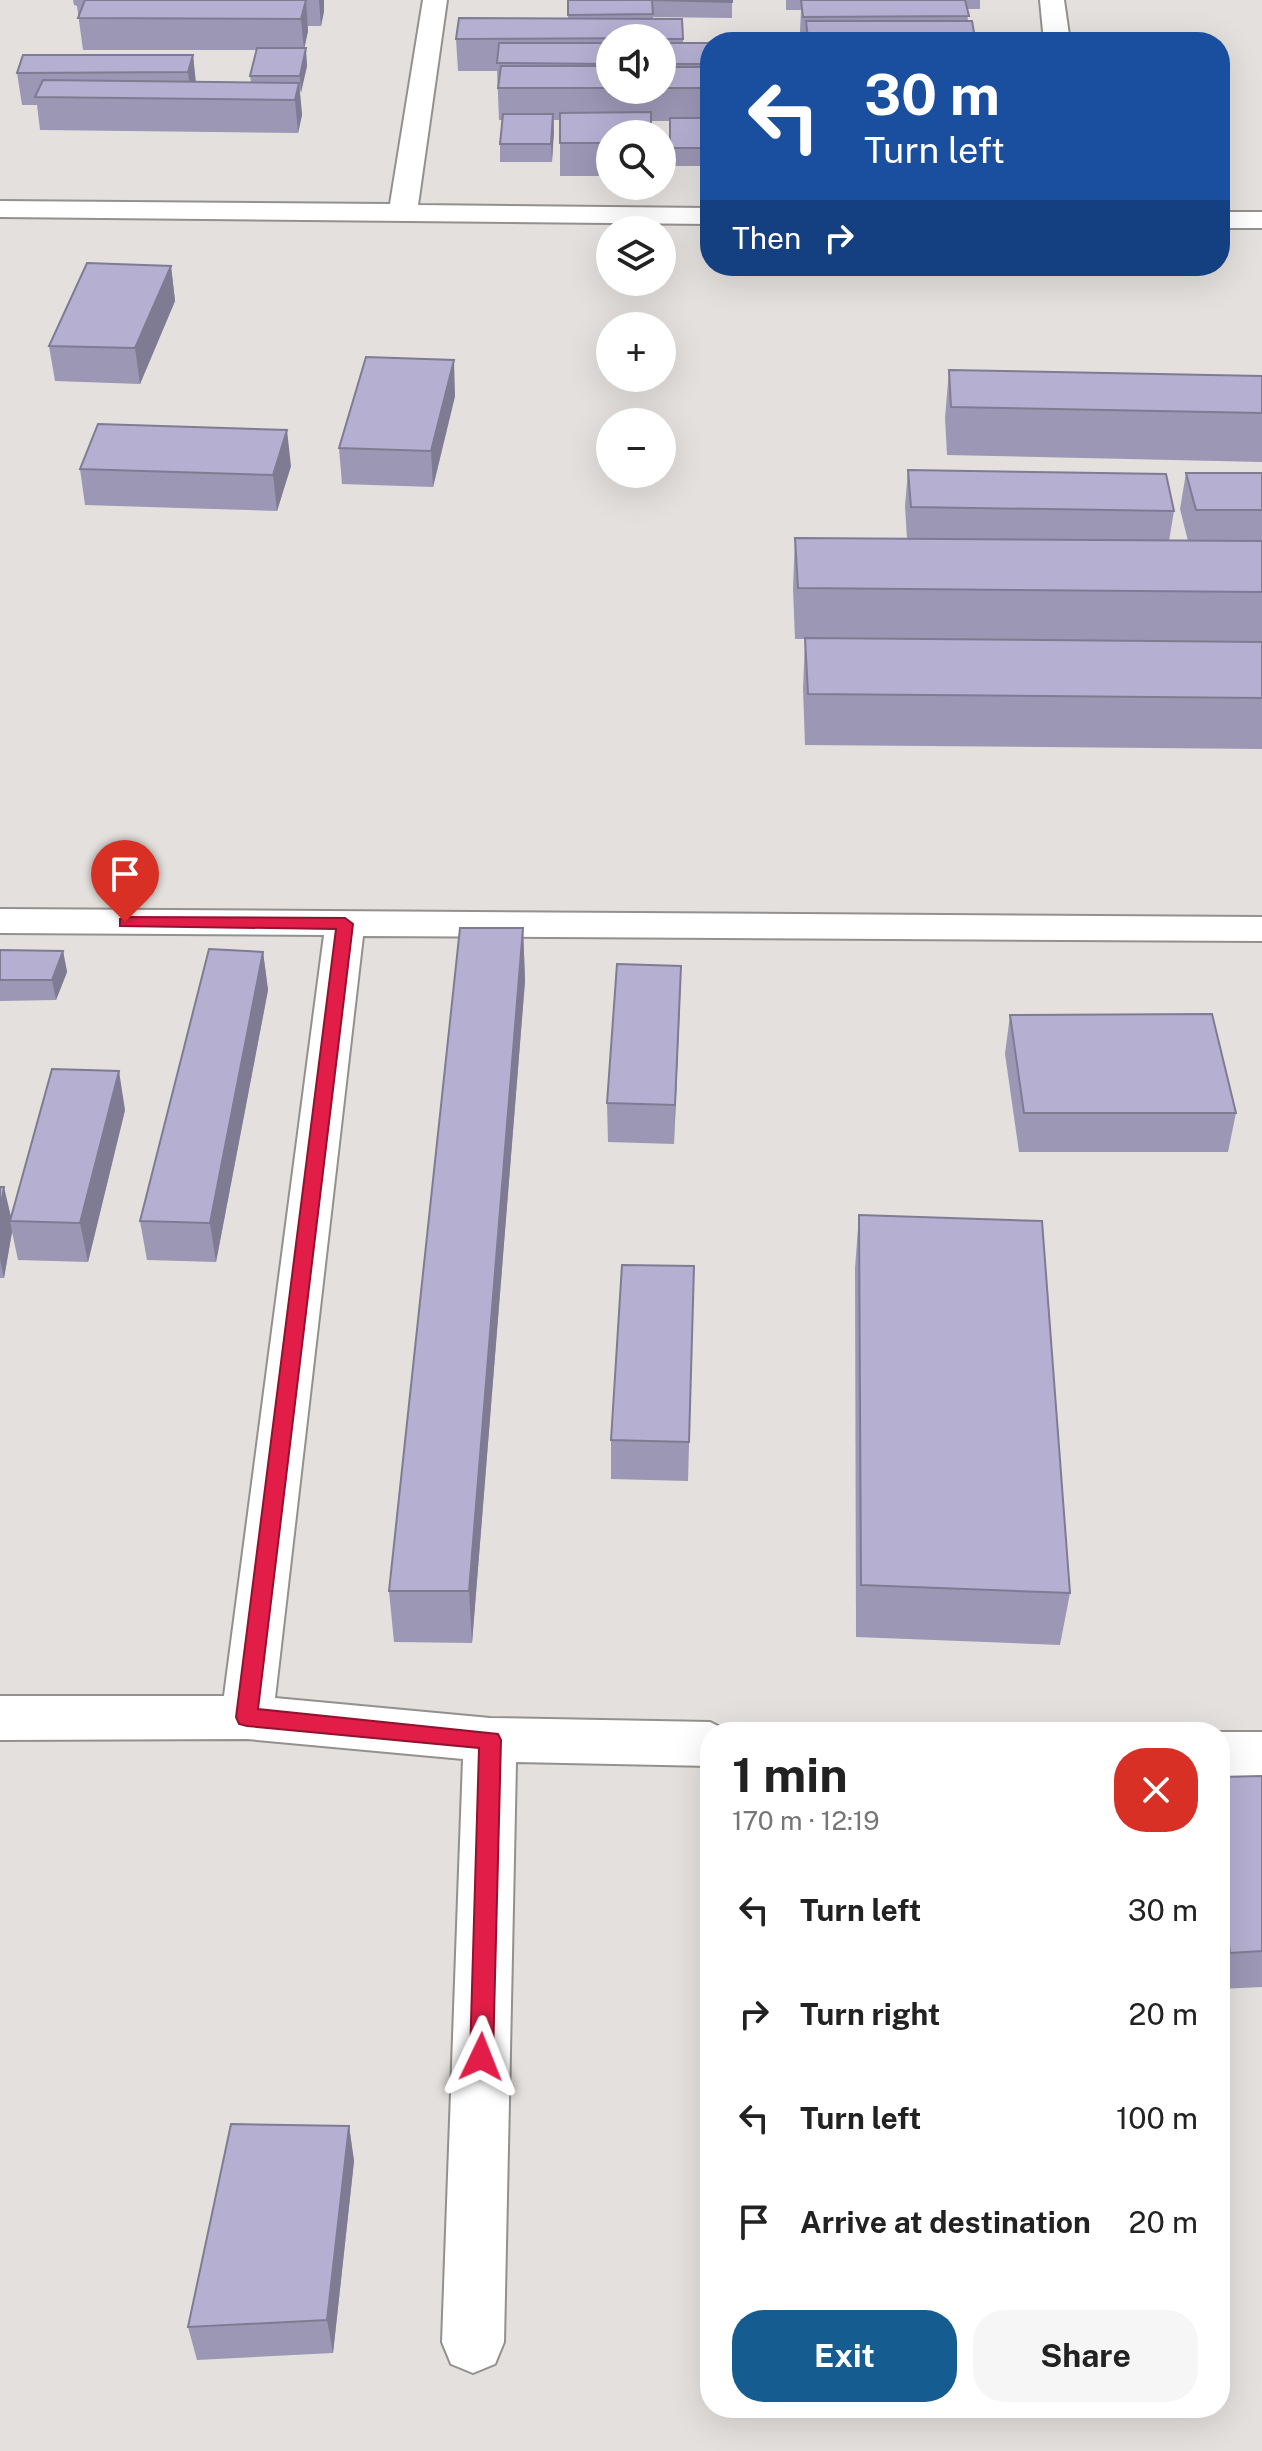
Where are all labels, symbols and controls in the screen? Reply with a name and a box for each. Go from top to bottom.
map controls [596,24,676,488]
button: sound [596,24,676,104]
text: 30 m [864,62,1000,128]
icon: left [732,64,836,168]
button: search [596,120,676,200]
text: Turn left [864,129,1005,171]
button: layers [596,216,676,296]
icon: right [817,216,861,260]
text: Then [732,220,801,256]
button: + [596,312,676,392]
button: − [596,408,676,488]
pin [91,840,159,922]
icon: arrive [103,852,147,896]
text: 1 min [732,1746,848,1803]
button: close [1114,1748,1198,1832]
text: 170 m · 12:19 [732,1805,880,1836]
icon: left [732,1888,776,1932]
text: Turn left [800,1892,921,1928]
text: 30 m [1128,1892,1198,1928]
icon: right [732,1992,776,2036]
text: Turn right [800,1996,940,2032]
text: 20 m [1129,1996,1198,2032]
position arrow [439,2015,523,2099]
icon: left [732,2096,776,2140]
text: Turn left [800,2100,921,2136]
text: 100 m [1116,2100,1198,2136]
icon: arrive [732,2200,776,2244]
text: Arrive at destination [800,2204,1091,2240]
text: 20 m [1129,2204,1198,2240]
button: Exit [732,2310,957,2402]
button: Share [973,2310,1198,2402]

